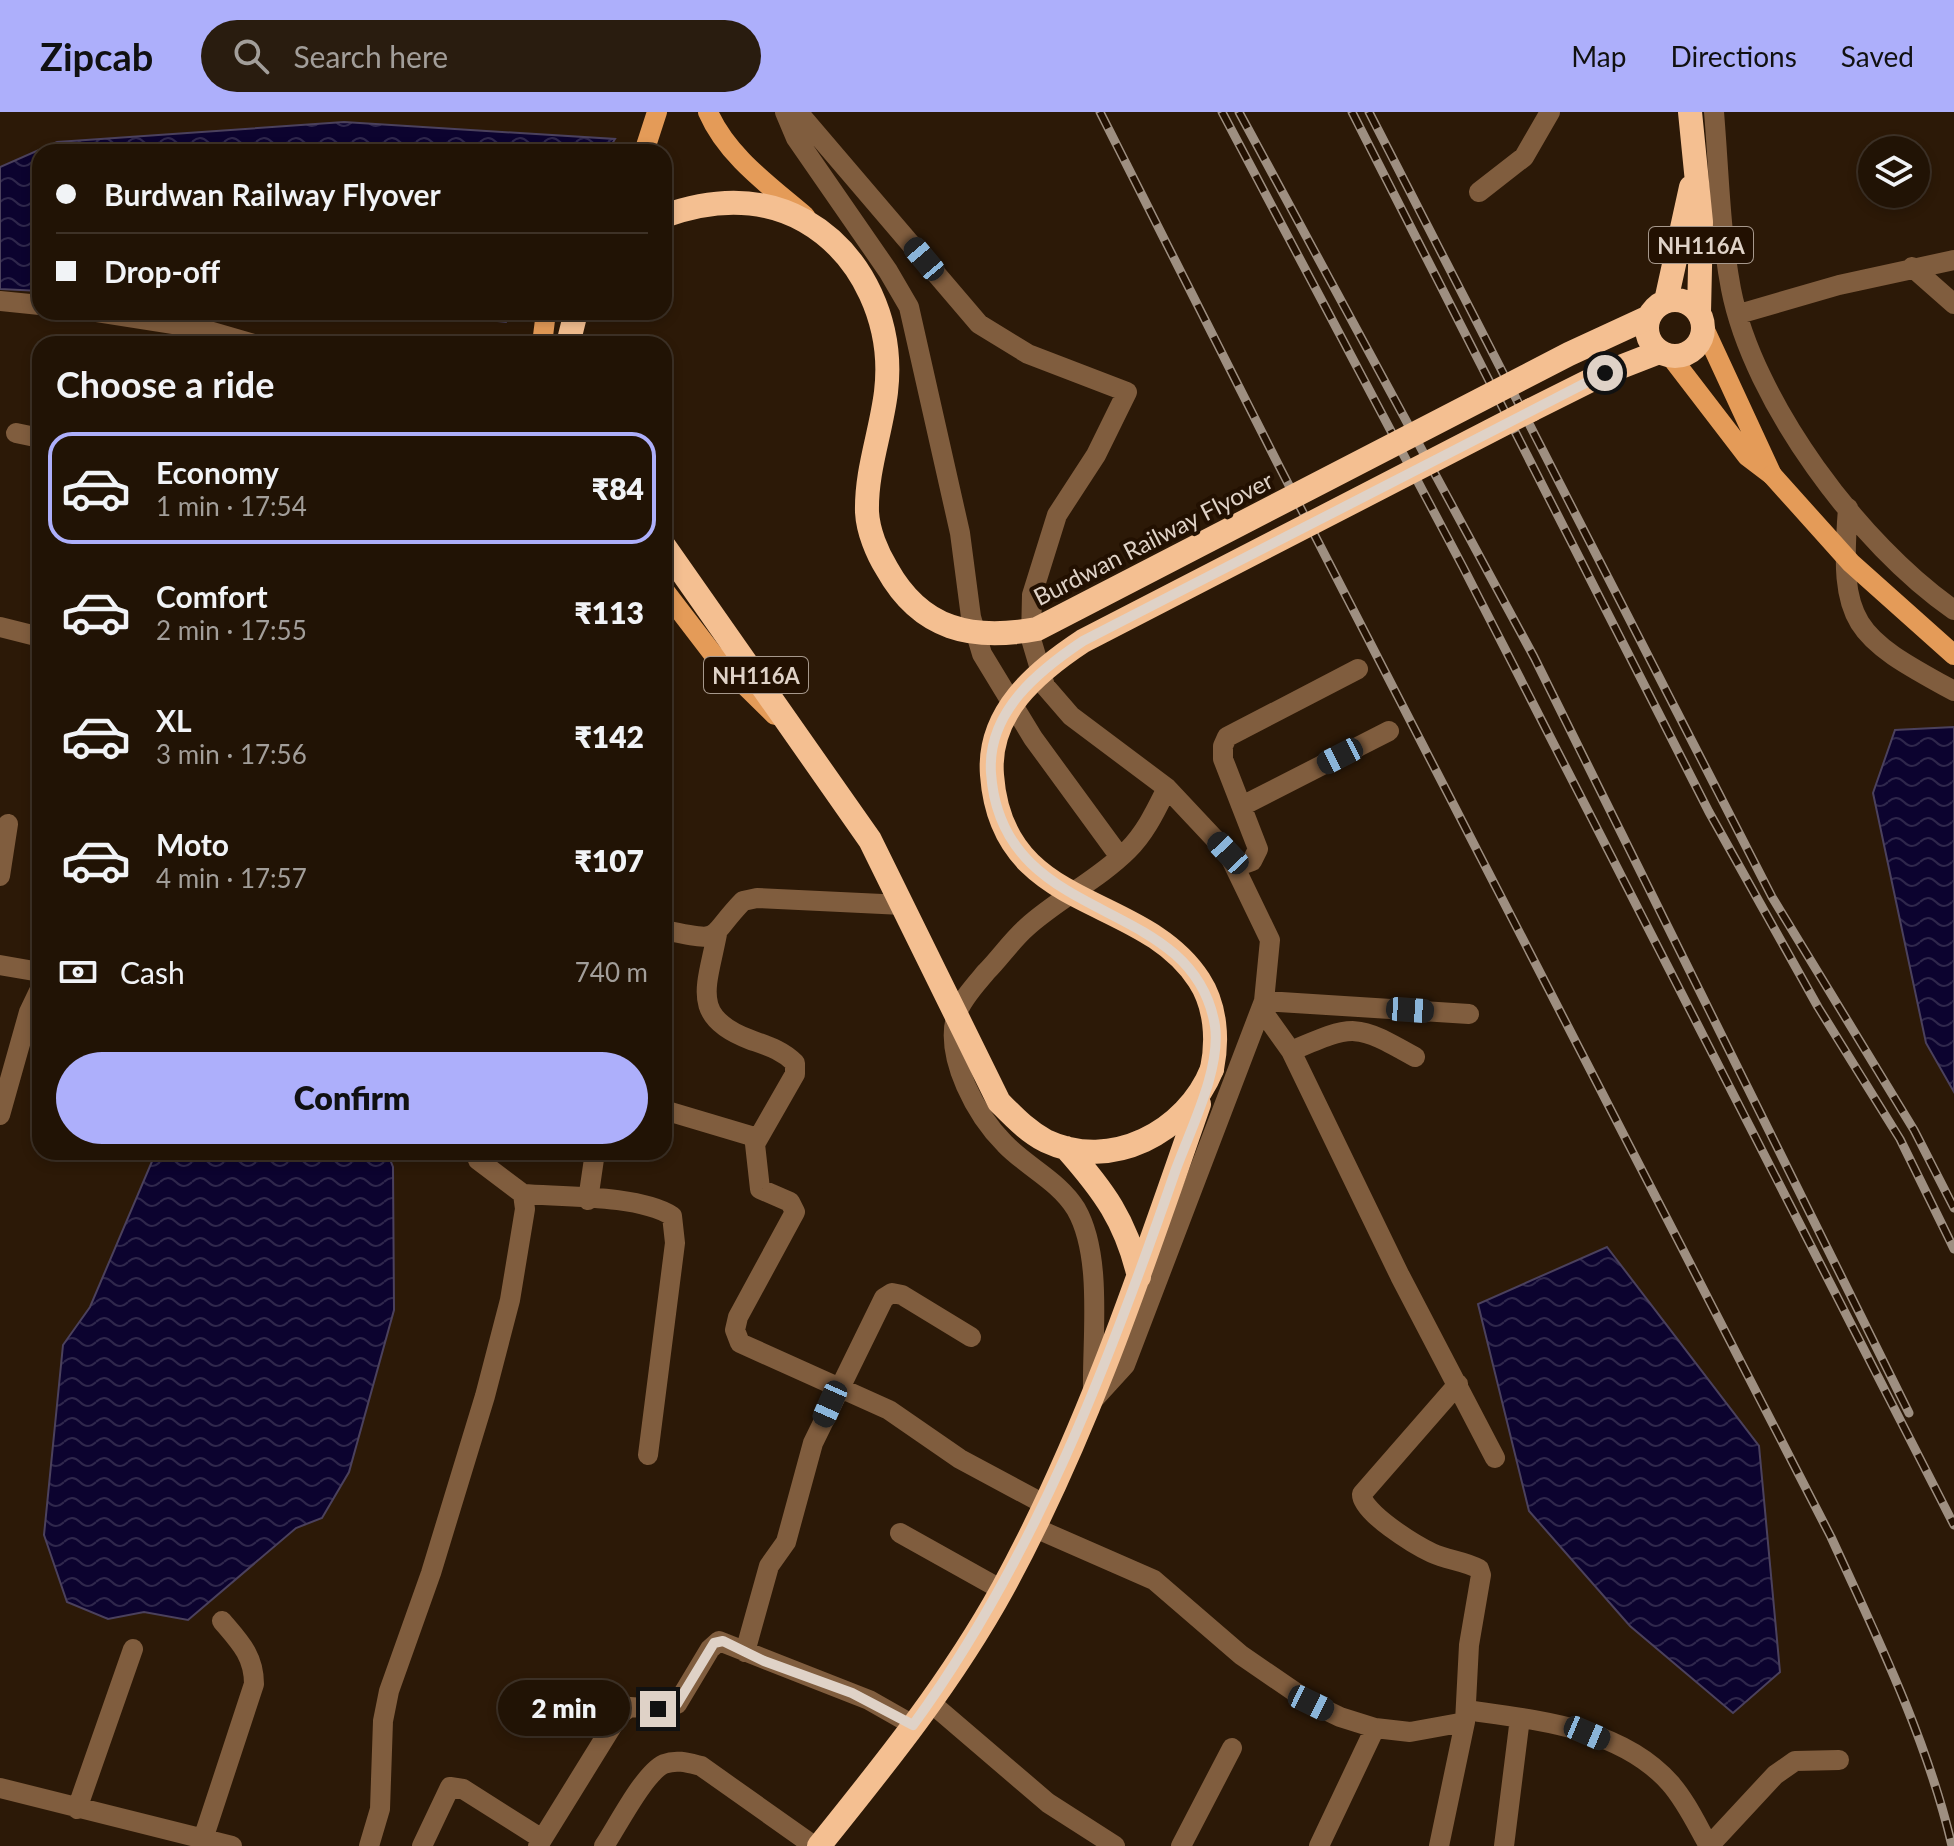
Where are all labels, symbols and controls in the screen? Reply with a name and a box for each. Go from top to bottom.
search box [201,20,761,92]
text: Zipcab [40,33,153,79]
icon: search [229,34,273,78]
text: Search here [293,38,448,74]
text: Map [1571,39,1626,73]
text: Directions [1670,39,1797,73]
text: Saved [1841,39,1914,73]
map controls [1858,136,1930,208]
button: layers [1858,136,1930,208]
text: Burdwan Railway Flyover [104,176,441,212]
road number: NH116A [1649,227,1753,263]
car [899,233,949,285]
text: Drop-off [104,253,220,289]
route start [1587,355,1623,391]
text: Choose a ride [56,362,275,406]
icon: car [60,452,132,524]
text: Economy [156,454,279,490]
street label: Burdwan Railway Flyover [1028,465,1278,611]
text: ₹84 [592,470,644,506]
text: 1 min · 17:54 [156,490,307,522]
icon: car [60,576,132,648]
text: Comfort [156,578,268,614]
text: ₹113 [574,594,644,630]
text: 2 min · 17:55 [156,614,307,646]
road number: NH116A [704,657,808,693]
icon: car [60,700,132,772]
text: XL [156,702,192,738]
text: ₹142 [574,718,644,754]
car [1313,734,1367,778]
text: 3 min · 17:56 [156,738,307,770]
icon: car [60,824,132,896]
text: Moto [156,826,229,862]
car [1203,827,1253,879]
text: ₹107 [574,842,644,878]
text: 4 min · 17:57 [156,862,307,894]
icon: cash [56,950,100,994]
text: Cash [120,954,185,990]
text: 740 m [575,956,648,988]
car [1385,996,1435,1024]
button: Confirm [56,1052,648,1144]
car [809,1377,851,1431]
callout: 2 min [498,1681,630,1737]
car [1284,1682,1338,1724]
route end [640,1691,676,1727]
text: 2 min [532,1692,596,1724]
car [1560,1713,1614,1753]

